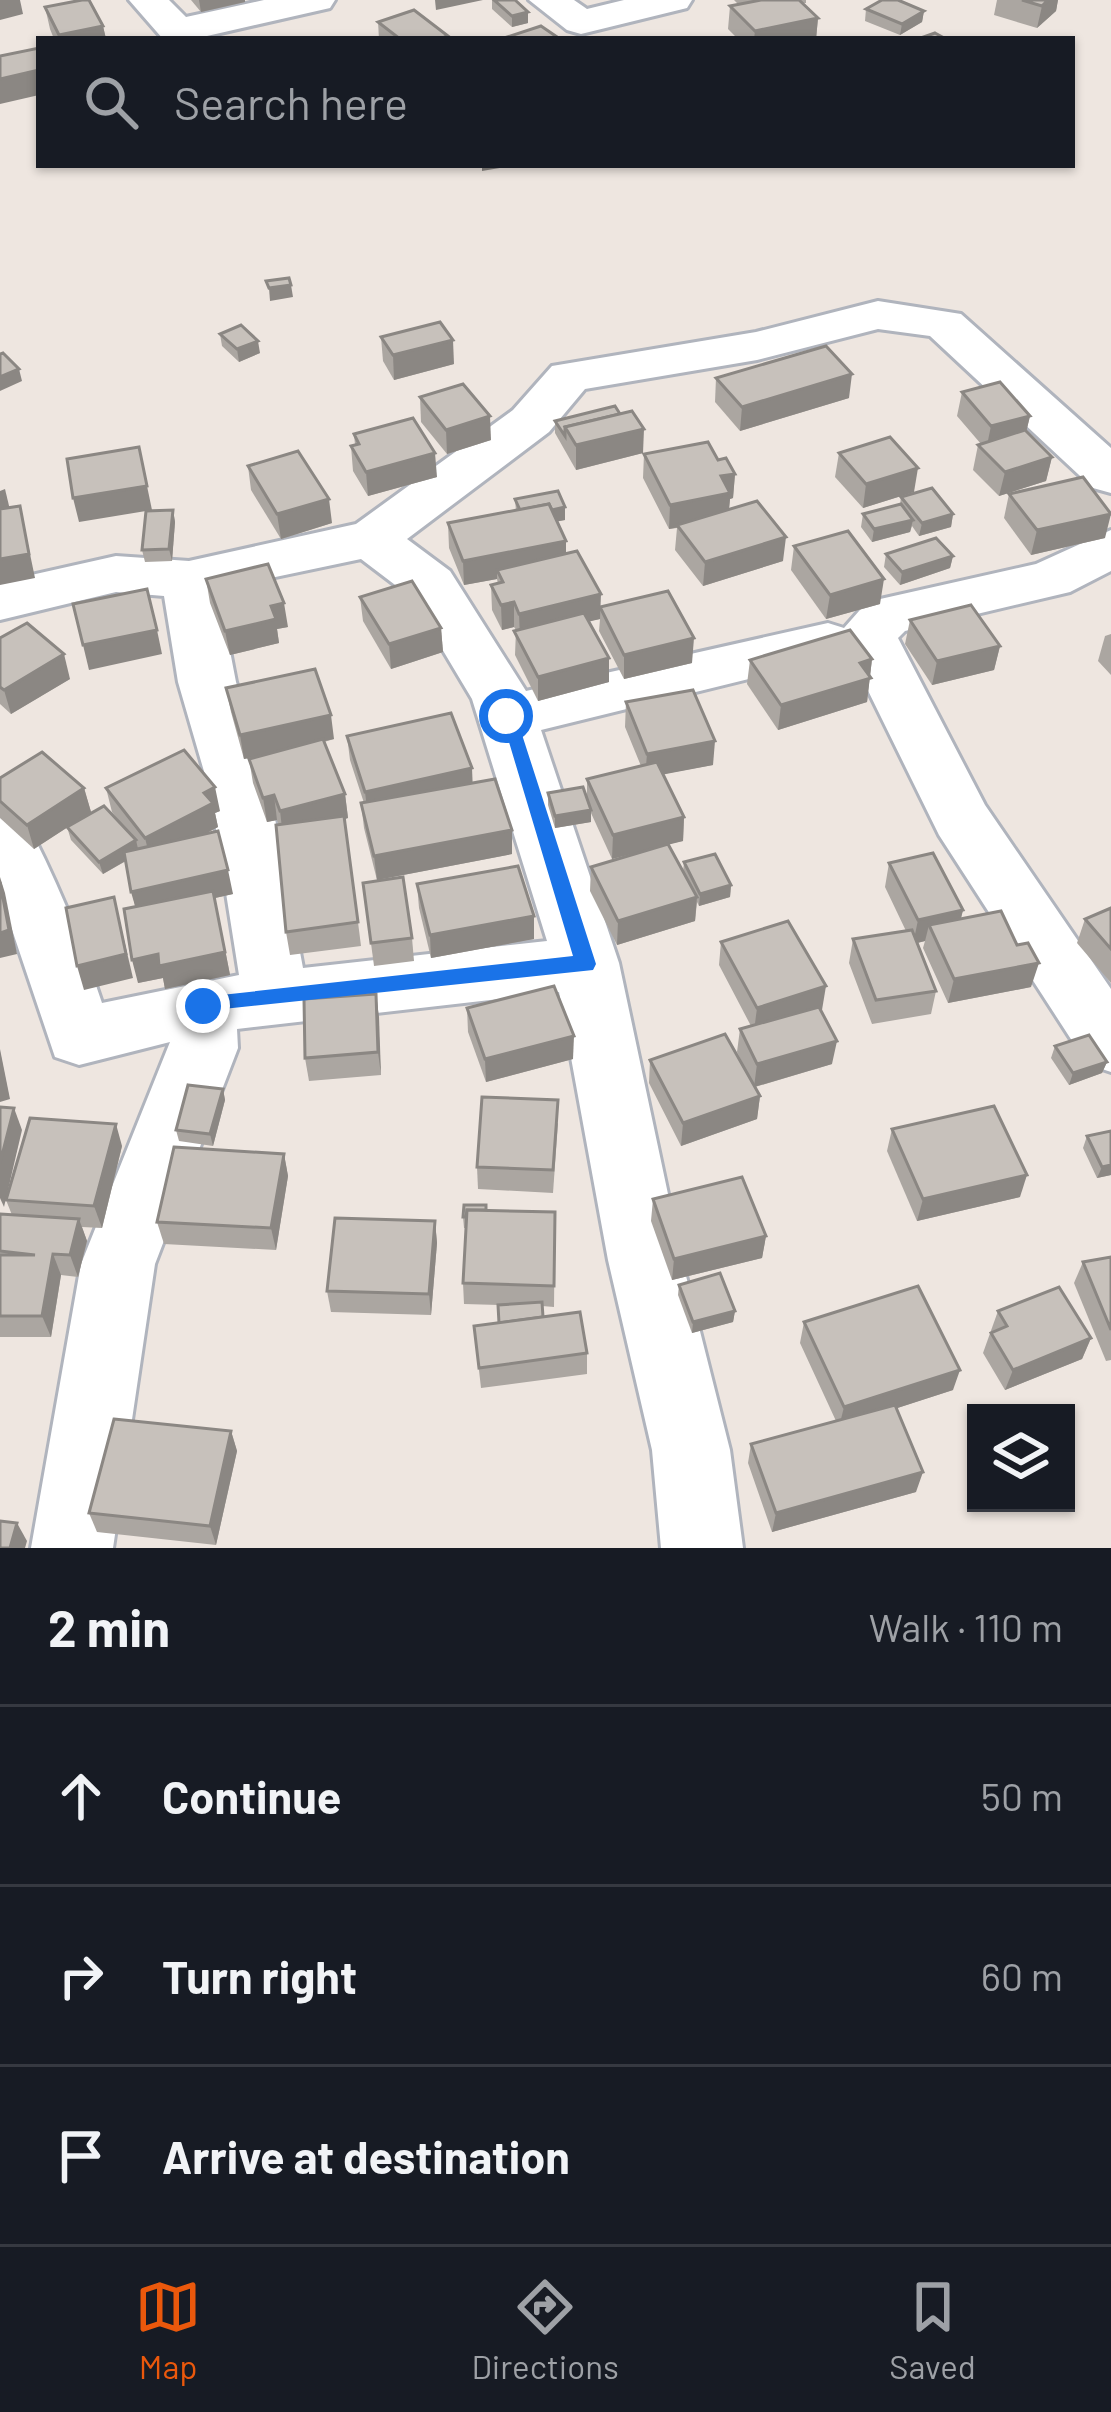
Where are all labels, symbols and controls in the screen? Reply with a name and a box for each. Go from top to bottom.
search box [36,36,1075,168]
icon: search [78,69,144,135]
text: Search here [174,75,408,129]
route start [479,689,533,743]
route end [176,979,230,1033]
map controls [967,1404,1075,1512]
button: layers [967,1404,1075,1512]
text: 2 min [48,1596,170,1657]
text: Walk · 110 m [869,1603,1063,1650]
icon: ahead [48,1763,114,1829]
text: Continue [162,1769,341,1823]
text: 50 m [981,1772,1063,1819]
icon: right [48,1943,114,2009]
text: Turn right [162,1949,357,2003]
text: 60 m [981,1952,1063,1999]
icon: arrive [48,2123,114,2189]
text: Arrive at destination [162,2129,570,2183]
tab: Map [135,2274,201,2386]
tab: Directions [471,2274,619,2386]
tab: Saved [889,2274,976,2386]

